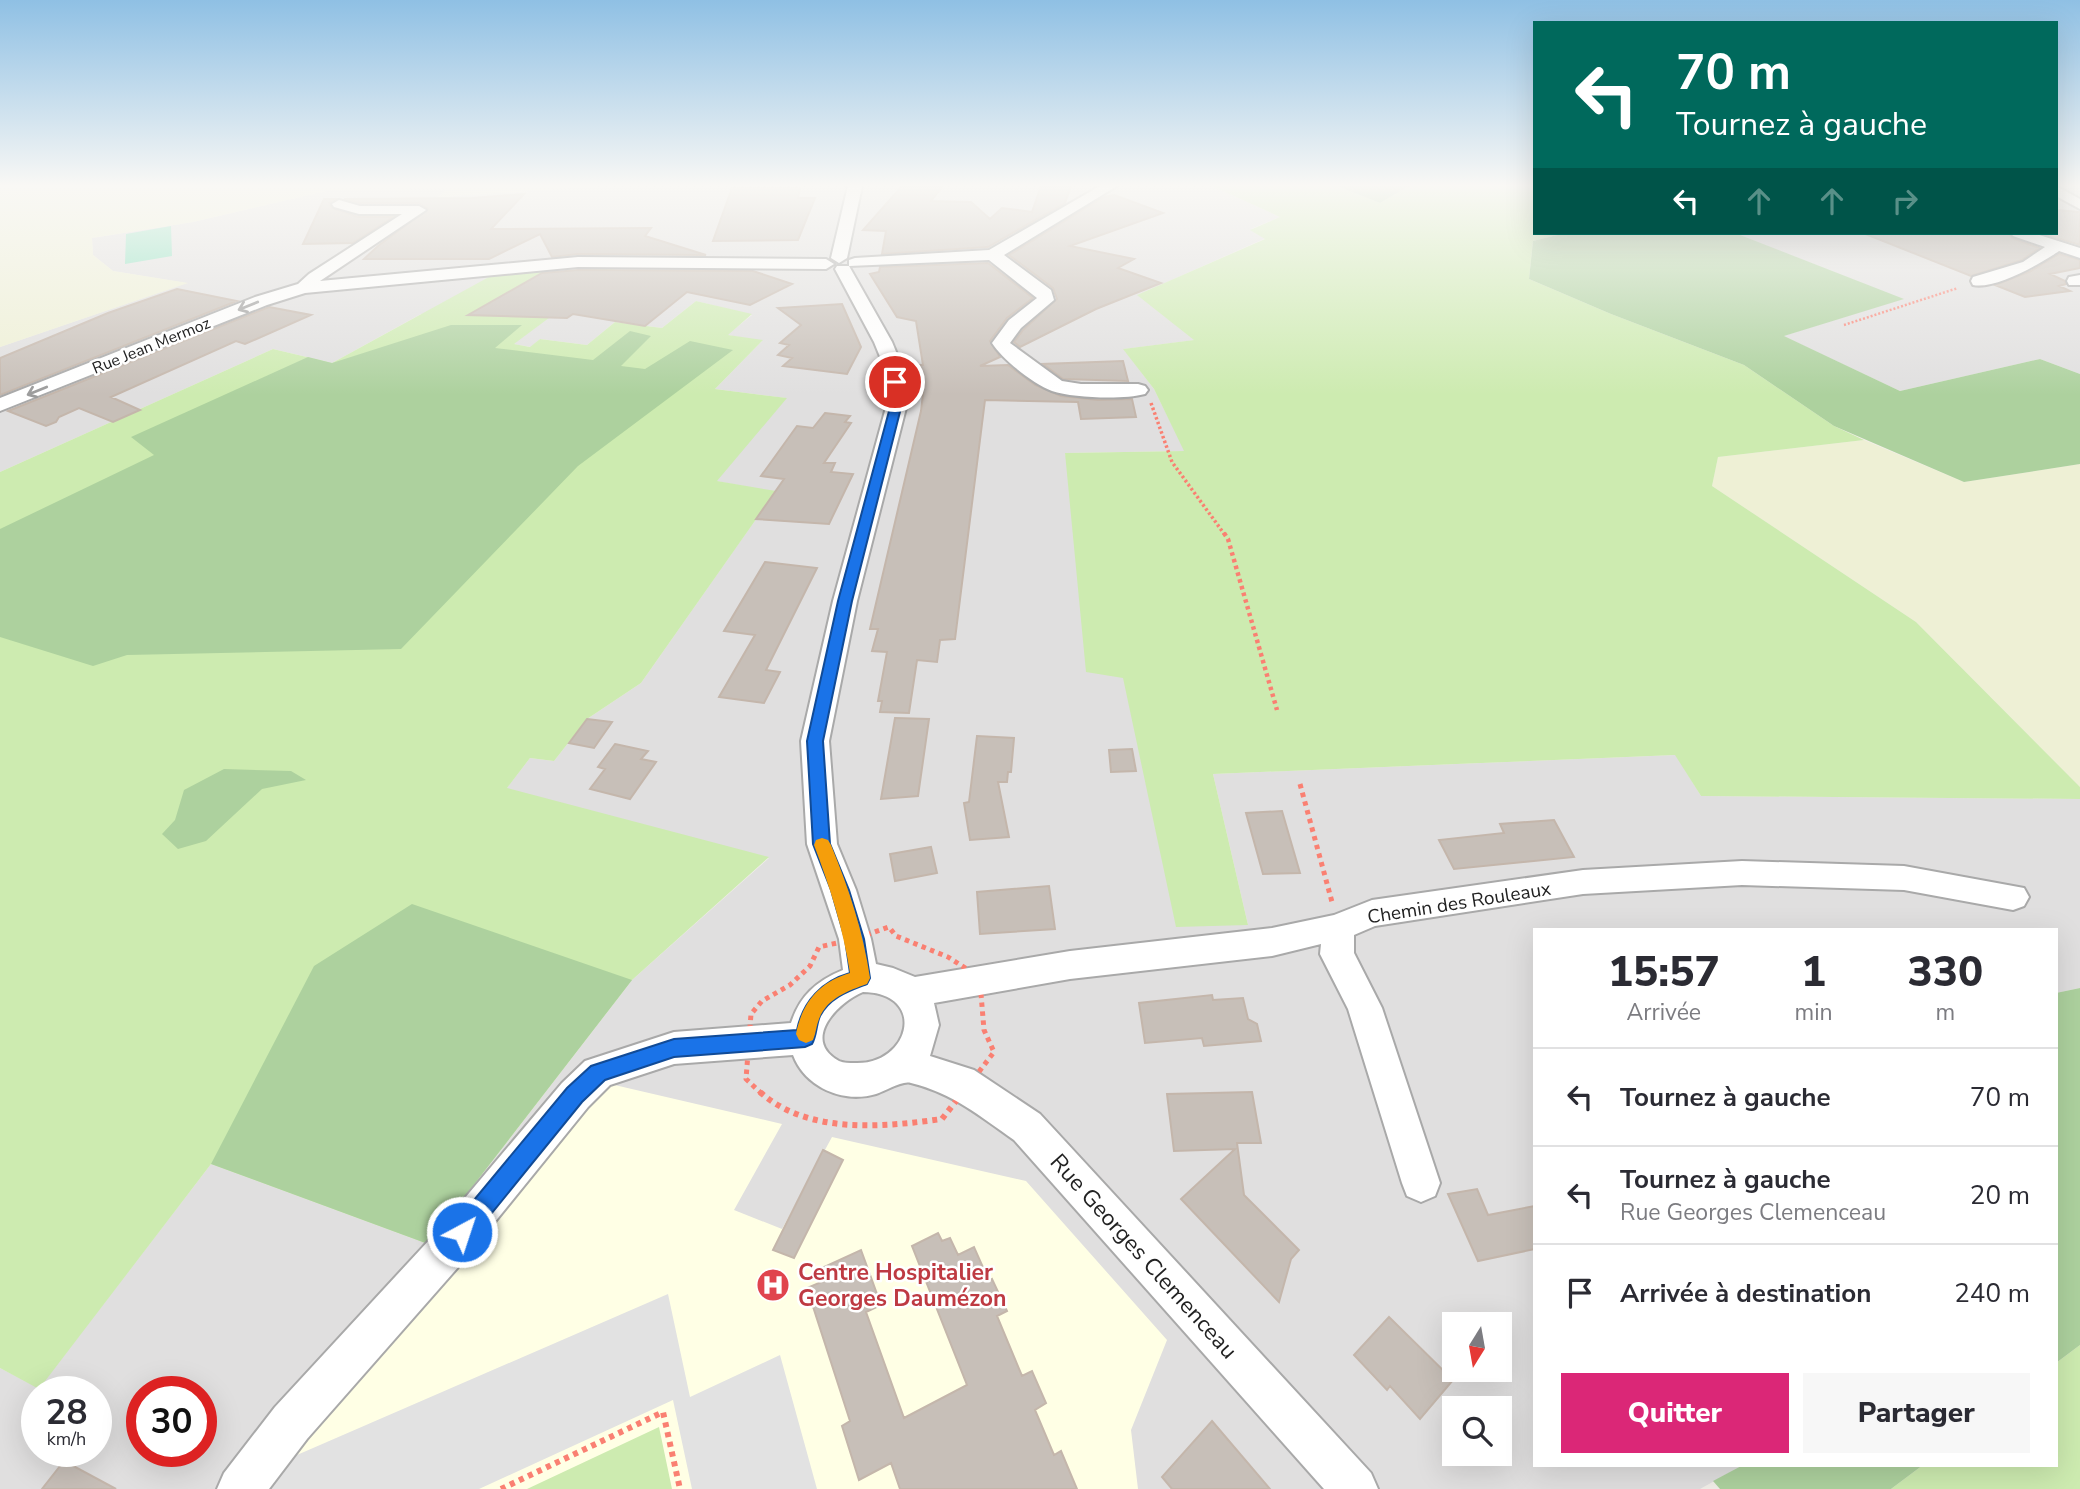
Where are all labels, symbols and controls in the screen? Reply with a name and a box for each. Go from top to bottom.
text: 70 m [1676,39,1791,106]
icon: left [1561,49,1652,140]
text: Tournez à gauche [1676,103,1927,146]
icon: left [1667,182,1705,220]
icon: ahead [1740,182,1778,220]
icon: ahead [1813,182,1851,220]
icon: right [1886,182,1924,220]
one-way arrow [237,301,259,314]
street label: Rue Jean Mermoz [89,312,214,380]
pin [865,352,925,412]
icon: arrive [876,363,914,401]
one-way arrow [26,385,48,398]
street label: Chemin des Rouleaux [1366,876,1553,930]
text: 15:57 [1608,944,1720,1001]
text: 1 [1801,944,1826,1001]
text: 330 [1908,944,1983,1001]
text: Arrivée [1626,997,1701,1028]
text: min [1795,997,1833,1028]
text: m [1935,997,1955,1028]
icon: left [1561,1078,1599,1116]
text: Tournez à gauche [1620,1080,1831,1115]
text: 70 m [1970,1080,2030,1115]
street label: Rue Georges Clemenceau [1043,1147,1244,1366]
text: Tournez à gauche [1620,1162,1831,1197]
icon: left [1561,1176,1599,1214]
text: 20 m [1970,1178,2030,1213]
position arrow [425,1195,499,1269]
text: Rue Georges Clemenceau [1620,1197,1886,1228]
place label: Centre Hospitalier Georges Daumézon [798,1257,1007,1314]
hospital icon: Centre Hospitalier Georges Daumézon [754,1266,792,1304]
icon: arrive [1561,1274,1599,1312]
text: Arrivée à destination [1620,1276,1871,1311]
text: 240 m [1954,1276,2030,1311]
north arrow [1442,1312,1512,1382]
map controls [1442,1312,1512,1466]
button: Quitter [1561,1373,1789,1453]
button: Partager [1803,1373,2030,1453]
speed limit sign: 30 [126,1376,217,1467]
text: 28 [45,1389,88,1436]
button: search [1442,1396,1512,1466]
text: km/h [47,1427,86,1451]

